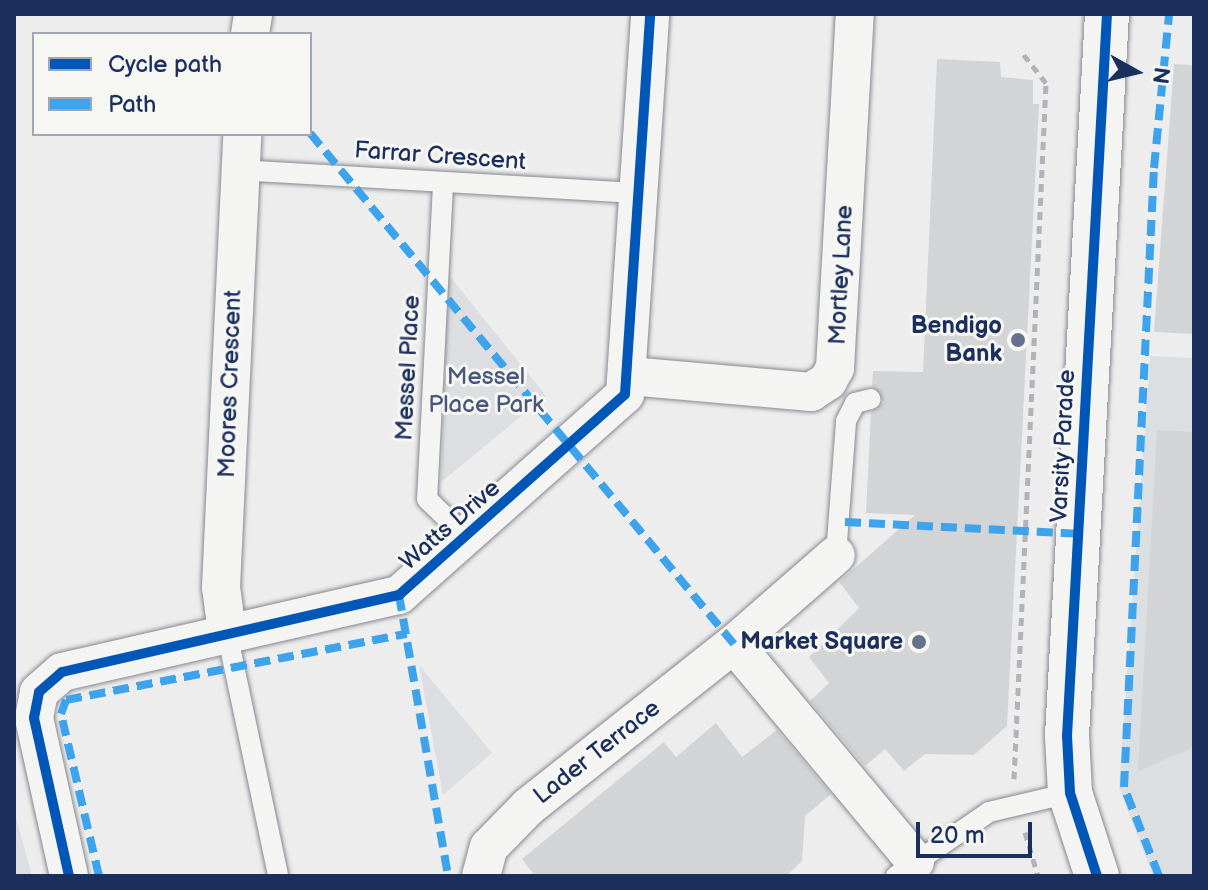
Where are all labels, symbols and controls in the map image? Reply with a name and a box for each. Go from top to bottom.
legend [32,32,312,136]
north arrow [1096,32,1176,112]
text: Cycle path [108,50,222,79]
text: N [1146,65,1175,85]
text: Path [108,90,156,119]
street label: Farrar Crescent [353,136,527,176]
street label: Mortley Lane [823,204,859,346]
street label: Moores Crescent [212,290,248,478]
street label: Messel Place [390,295,426,441]
place label: Bendigo Bank [911,312,1002,368]
marker: Bendigo Bank [1009,331,1027,349]
park label: Messel Place Park [428,363,544,419]
street label: Varsity Parade [1045,368,1081,524]
street label: Watts Drive [394,474,506,576]
place label: Market Square [740,628,903,656]
marker: Market Square [910,633,928,651]
street label: Lader Terrace [528,693,666,811]
scale bar [920,806,1036,856]
text: 20 m [930,821,985,850]

